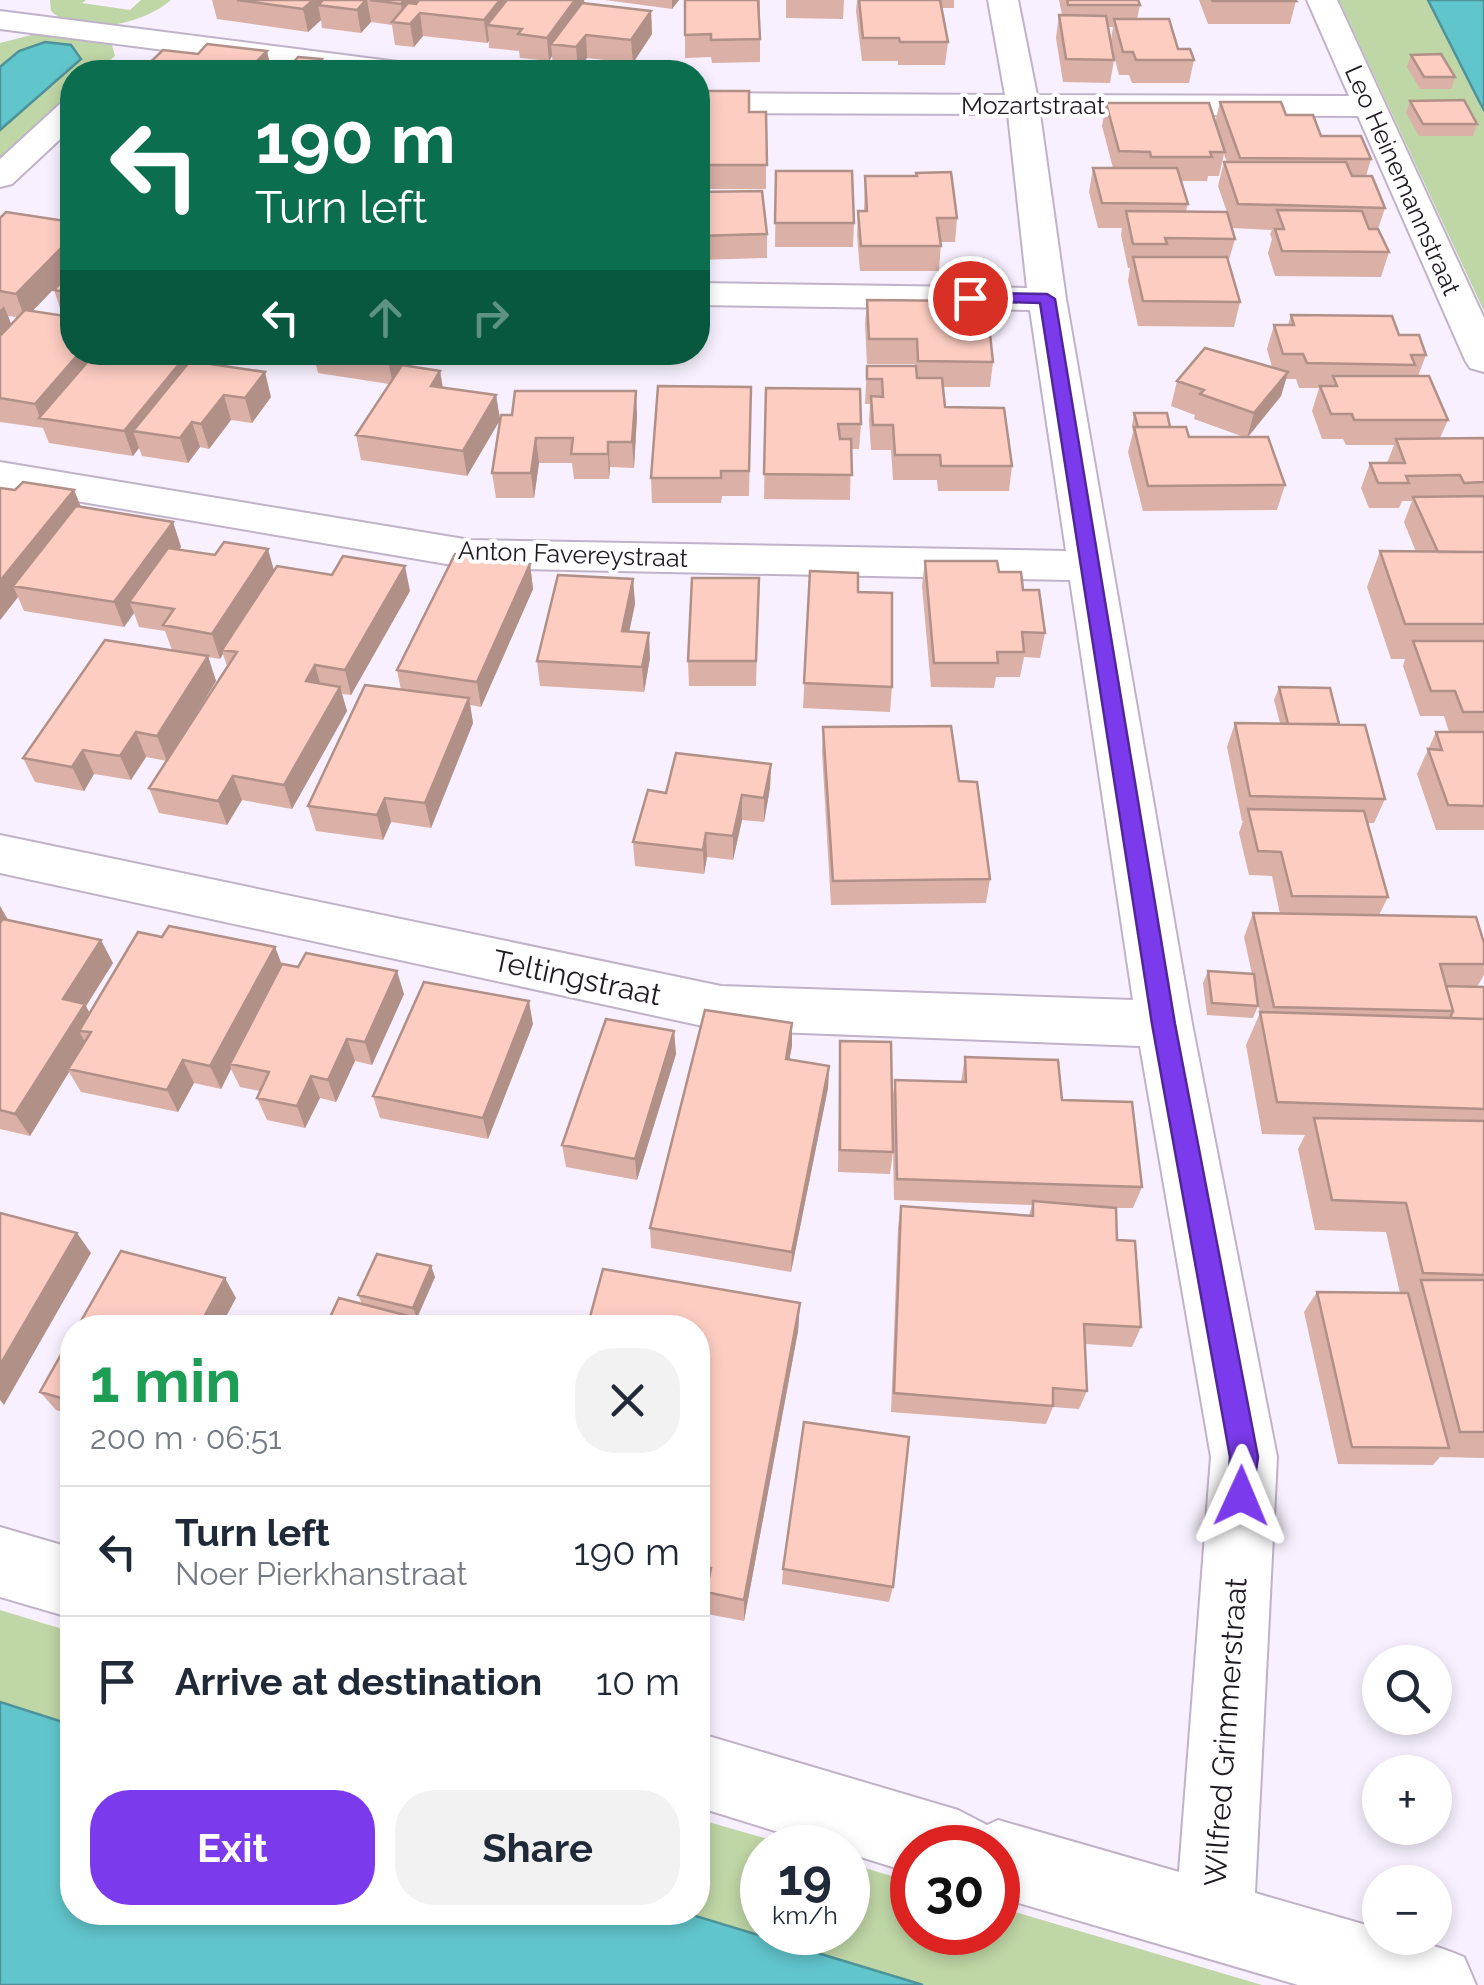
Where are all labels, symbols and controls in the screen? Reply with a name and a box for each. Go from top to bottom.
street label: Leo Heinemannstraat [1339,60,1467,300]
street label: Mozartstraat [961,90,1106,120]
text: 190 m [255,97,456,179]
icon: left [90,100,220,230]
text: Turn left [255,181,427,234]
pin [928,256,1013,341]
icon: arrive [943,271,998,326]
icon: left [253,290,308,345]
icon: ahead [358,290,413,345]
icon: right [463,290,518,345]
street label: Anton Favereystraat [458,535,689,573]
street label: Teltingstraat [490,943,664,1012]
text: 1 min [90,1346,241,1416]
button: close [575,1348,680,1453]
text: 200 m · 06:51 [90,1419,282,1456]
position arrow [1189,1444,1293,1548]
text: Turn left [175,1510,330,1555]
icon: left [90,1524,145,1579]
text: 190 m [574,1529,680,1574]
text: Noer Pierkhanstraat [175,1555,467,1592]
street label: Wilfred Grimmerstraat [1197,1576,1254,1888]
map controls [1362,1645,1452,1955]
button: search [1362,1645,1452,1735]
icon: arrive [90,1654,145,1709]
text: Arrive at destination [175,1659,542,1704]
text: 10 m [596,1659,680,1704]
button: + [1362,1755,1452,1845]
button: Exit [90,1790,375,1905]
button: Share [395,1790,680,1905]
speed limit sign: 30 [890,1825,1020,1955]
text: 19 [778,1848,832,1907]
button: − [1362,1865,1452,1955]
text: km/h [772,1900,838,1930]

